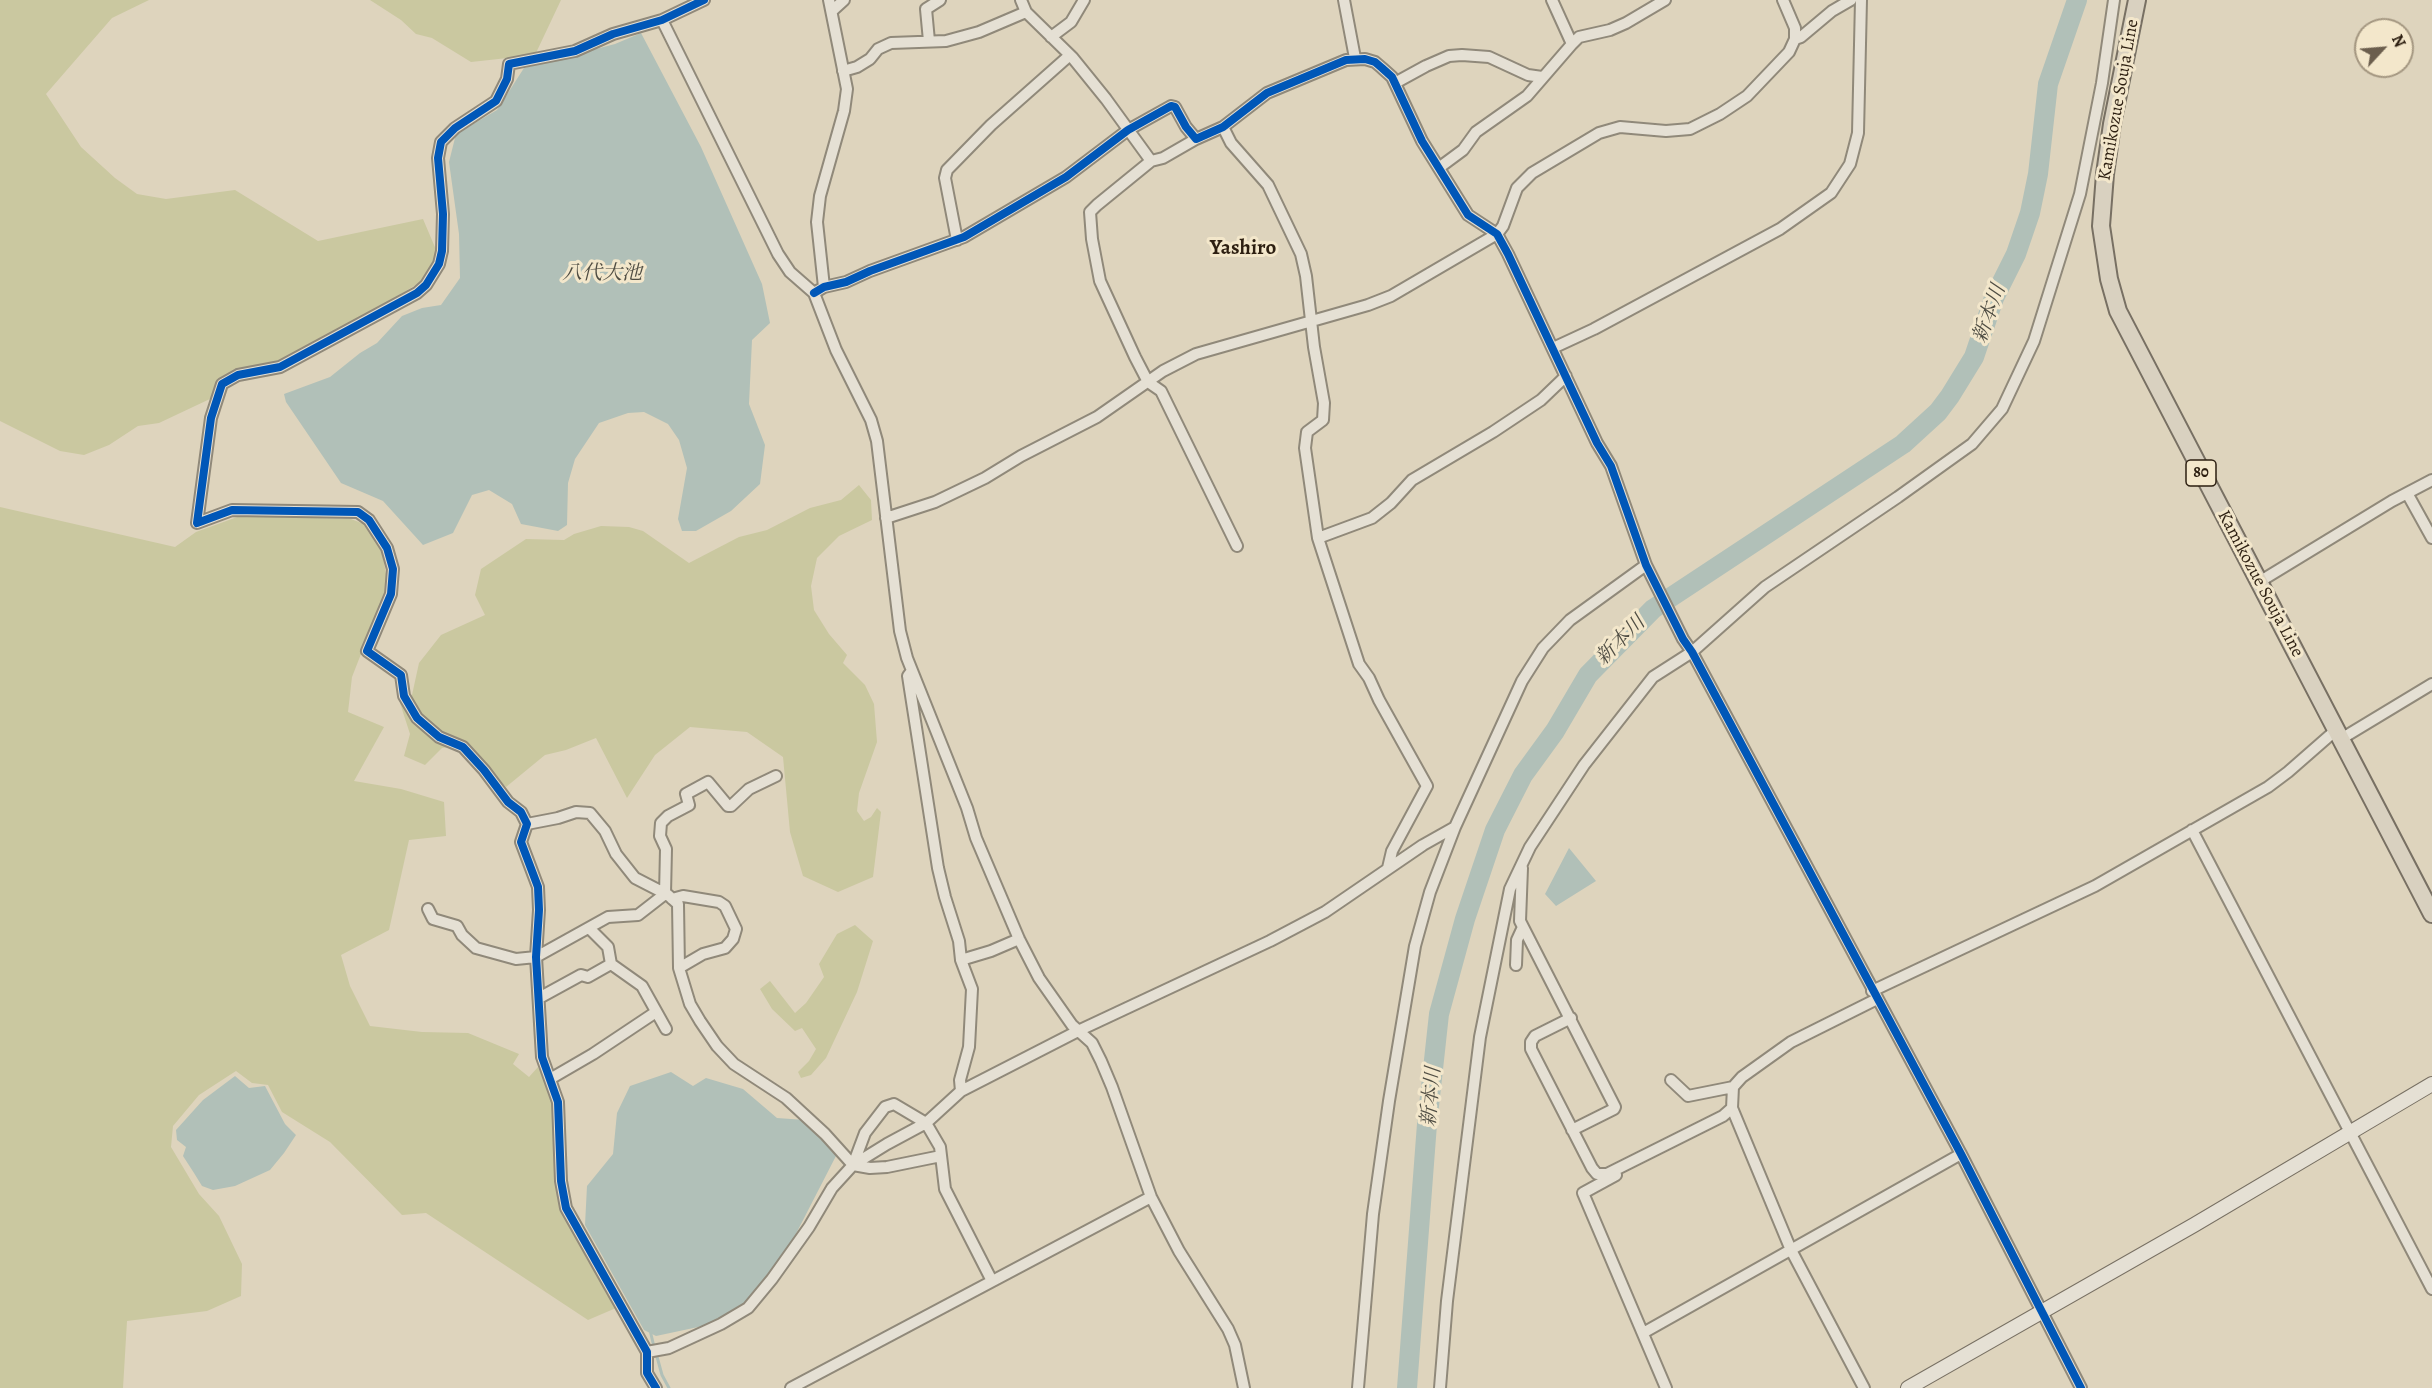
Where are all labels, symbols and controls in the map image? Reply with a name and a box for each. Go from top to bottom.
street label: Kamikozue Souja Line [2094,18,2144,182]
north arrow [2354,18,2414,78]
text: N [2386,31,2411,51]
district label: Yashiro [1210,236,1276,262]
water label: 八代大池 [562,262,642,286]
water label: 新本川 [1968,282,2012,346]
road number: 80 [2186,460,2216,486]
street label: Kamikozue Souja Line [2212,507,2308,661]
water label: 新本川 [1591,611,1651,671]
water label: 新本川 [1417,1066,1447,1128]

